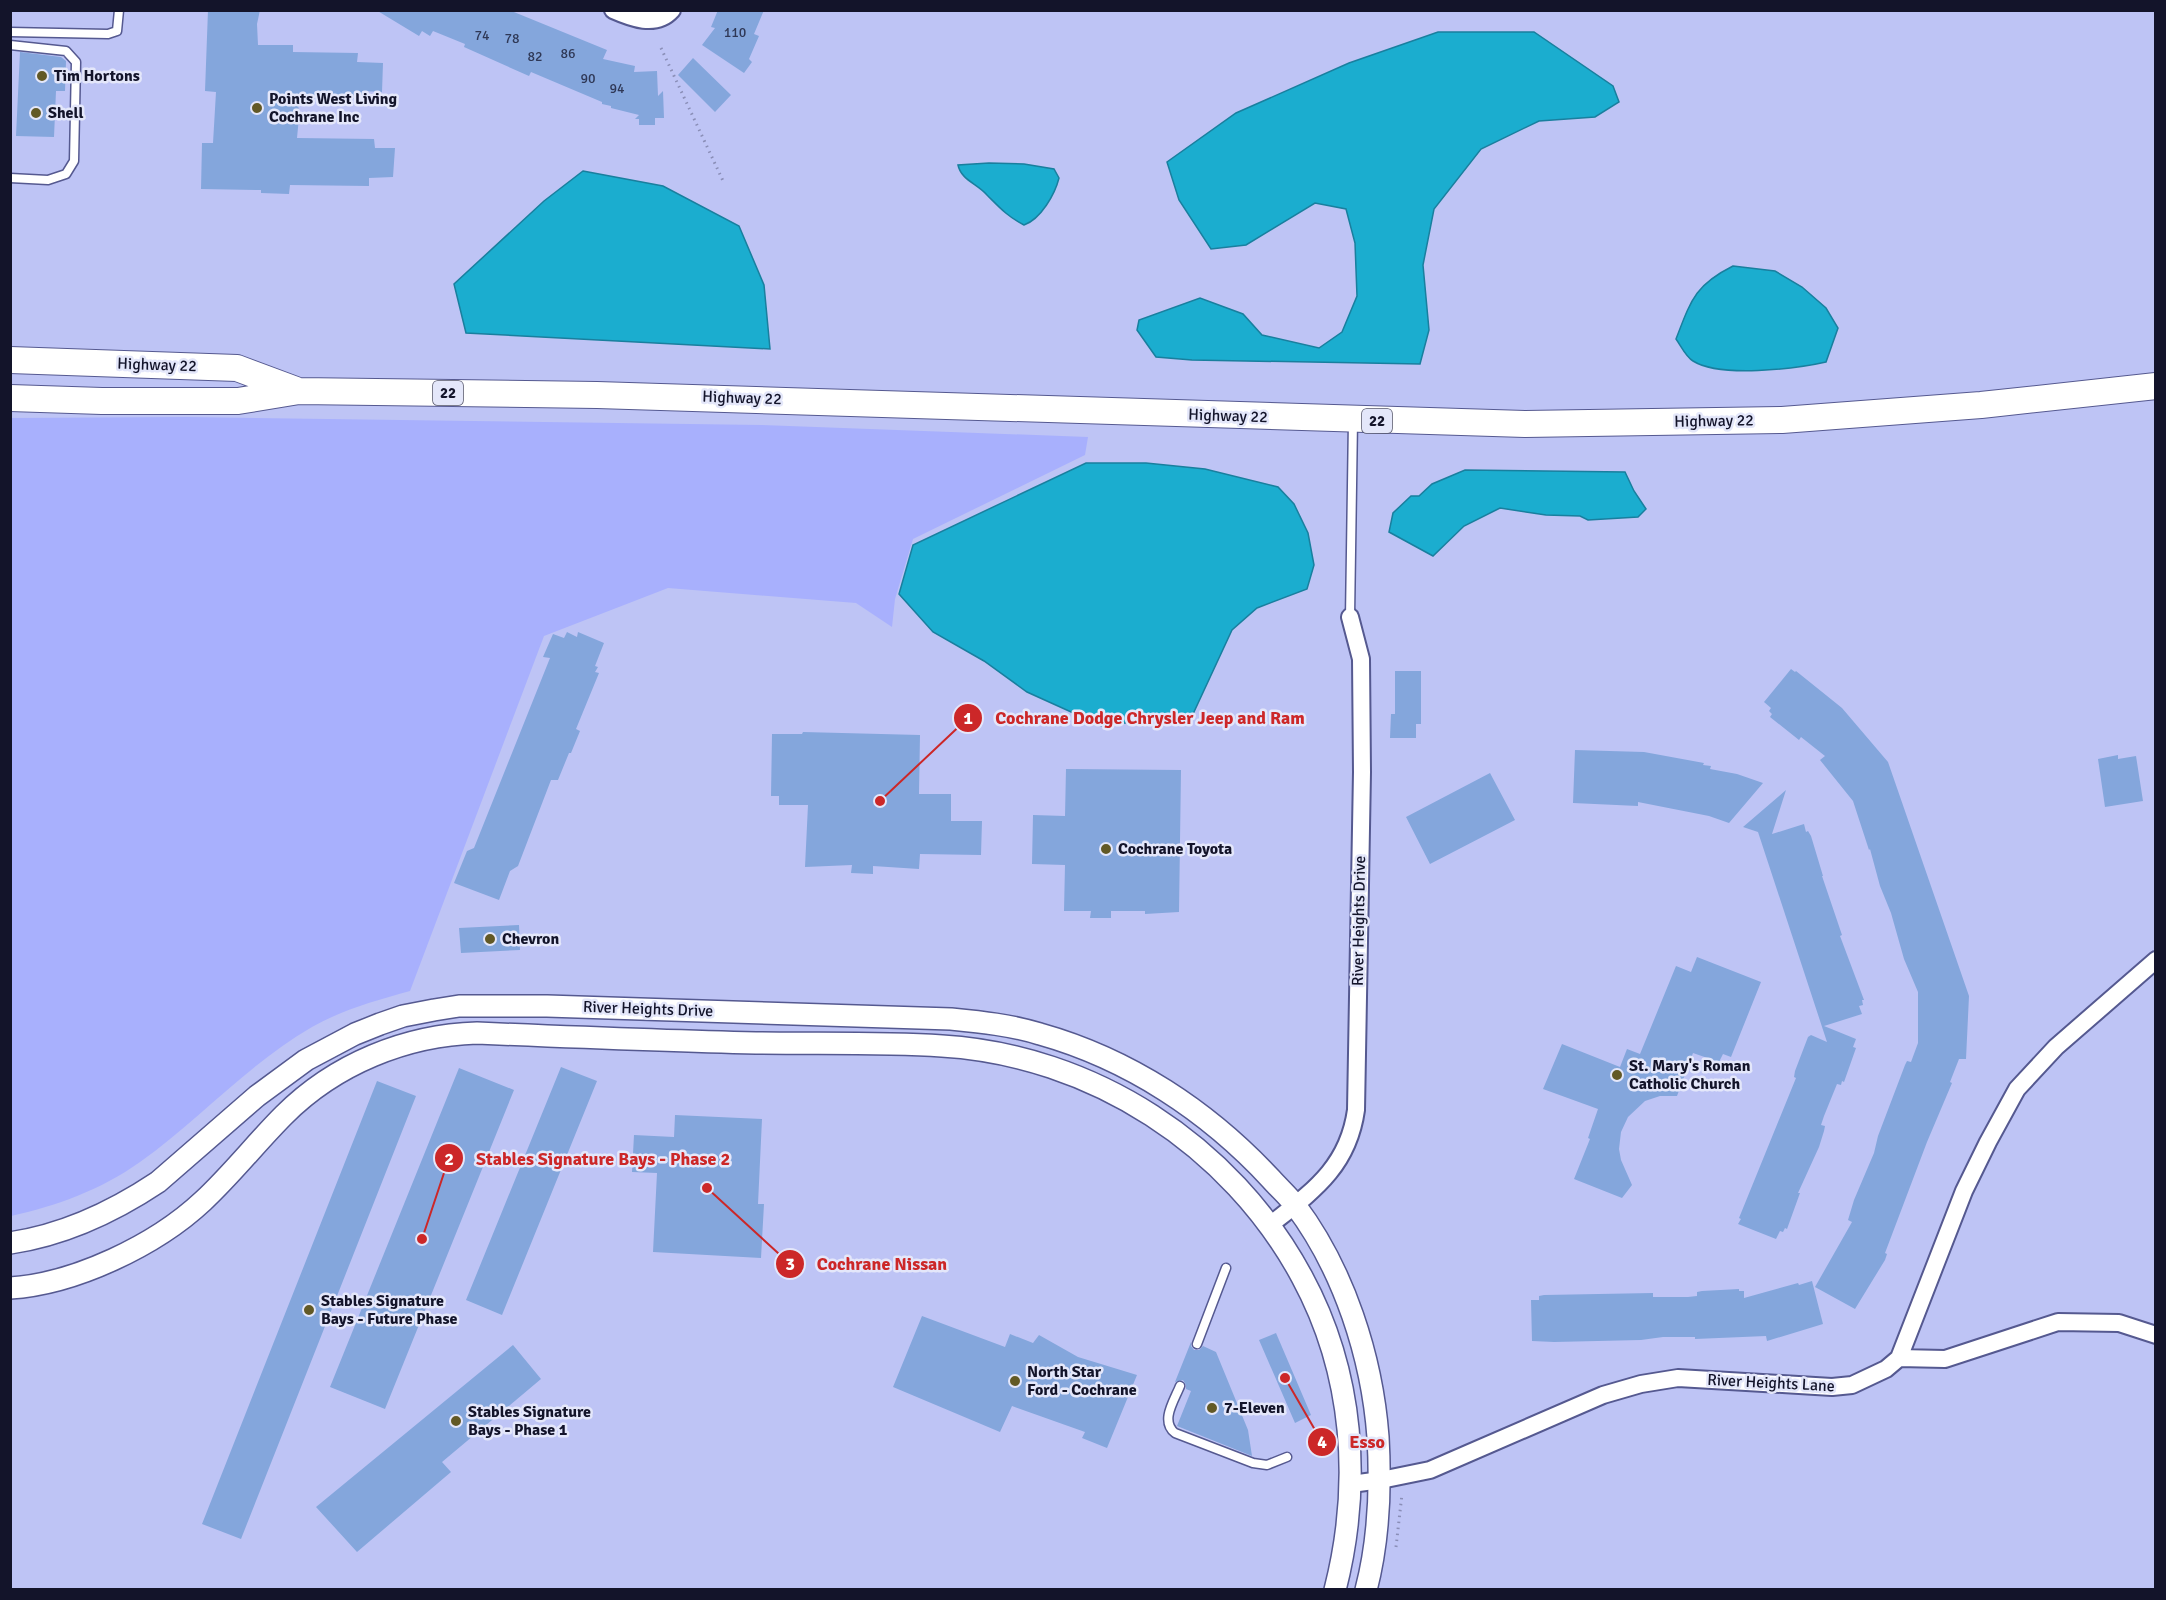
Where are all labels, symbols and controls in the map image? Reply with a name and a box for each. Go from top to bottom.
house number: 110 [724,24,746,41]
house number: 74 [474,27,490,44]
house number: 78 [504,30,520,47]
house number: 86 [560,45,576,62]
house number: 82 [527,48,543,65]
place label: Tim Hortons [54,66,140,86]
marker: Tim Hortons [35,69,49,83]
house number: 90 [580,70,596,87]
house number: 94 [609,80,625,97]
place label: Points West Living Cochrane Inc [269,89,398,127]
marker: Points West Living Cochrane Inc [250,101,264,115]
place label: Shell [48,103,83,123]
marker: Shell [29,106,43,120]
street label: Highway 22 [117,354,197,376]
road number: 22 [433,381,463,405]
street label: Highway 22 [702,387,782,409]
street label: Highway 22 [1188,405,1268,427]
road number: 22 [1362,409,1392,433]
street label: Highway 22 [1674,410,1754,432]
callout: Cochrane Dodge Chrysler Jeep and Ram [953,700,1317,736]
text: 1 [963,707,973,729]
text: Cochrane Dodge Chrysler Jeep and Ram [995,707,1305,729]
place label: Cochrane Toyota [1118,839,1232,859]
marker: Cochrane Toyota [1099,842,1113,856]
street label: River Heights Drive [1348,856,1370,986]
place label: Chevron [502,929,559,949]
marker: Chevron [483,932,497,946]
street label: River Heights Drive [582,997,714,1021]
place label: St. Mary's Roman Catholic Church [1629,1056,1751,1094]
marker: St. Mary's Roman Catholic Church [1610,1068,1624,1082]
callout: Stables Signature Bays - Phase 2 [434,1140,742,1176]
text: 2 [444,1148,454,1170]
text: Stables Signature Bays - Phase 2 [476,1148,730,1170]
callout: Cochrane Nissan [775,1246,959,1282]
text: 3 [785,1253,795,1275]
text: Cochrane Nissan [817,1253,947,1275]
place label: Stables Signature Bays - Future Phase [321,1291,458,1329]
marker: Stables Signature Bays - Future Phase [302,1303,316,1317]
place label: North Star Ford - Cochrane [1027,1362,1137,1400]
street label: River Heights Lane [1707,1370,1835,1396]
marker: North Star Ford - Cochrane [1008,1374,1022,1388]
place label: 7-Eleven [1224,1398,1285,1418]
marker: 7-Eleven [1205,1401,1219,1415]
place label: Stables Signature Bays - Phase 1 [468,1402,591,1440]
marker: Stables Signature Bays - Phase 1 [449,1414,463,1428]
callout: Esso [1307,1424,1397,1460]
text: 4 [1317,1431,1327,1453]
text: Esso [1349,1431,1385,1453]

